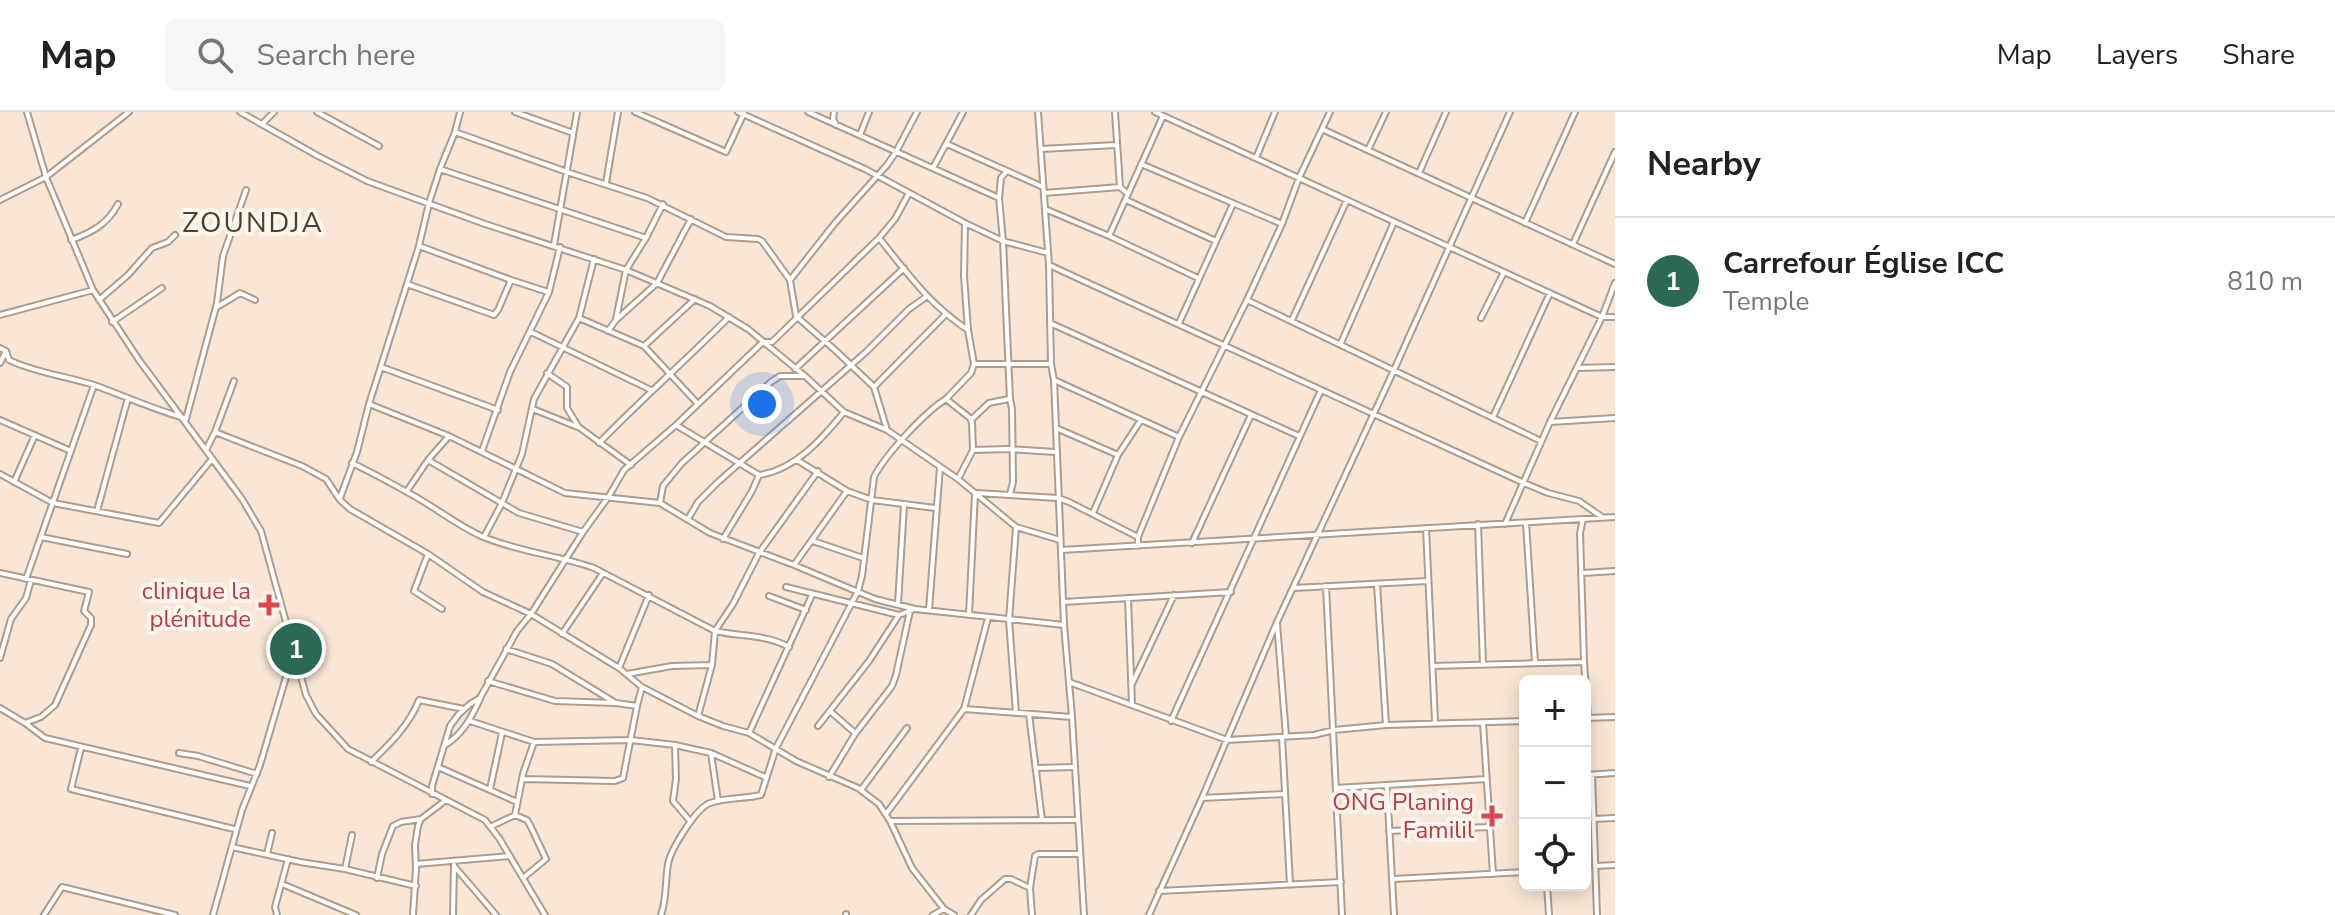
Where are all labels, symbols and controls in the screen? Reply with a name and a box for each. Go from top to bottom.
search box [165,19,725,91]
text: Map [40,30,117,81]
icon: search [193,33,237,77]
text: Search here [257,35,416,76]
text: Map [1997,36,2052,74]
text: Layers [2096,36,2178,74]
text: Share [2222,36,2295,74]
text: Nearby [1647,141,1761,187]
district label: ZOUNDJA [182,204,324,242]
text: Carrefour Église ICC [1723,243,2004,284]
text: 1 [1665,264,1681,299]
text: 810 m [2227,264,2303,299]
text: Temple [1723,284,1809,319]
your location [742,384,782,424]
place label: clinique la plénitude [142,575,251,635]
marker: clinique la plénitude [258,594,280,616]
pin: 1 [270,619,322,679]
map controls [1519,675,1591,891]
button: + [1519,675,1591,747]
button: − [1519,747,1591,819]
place label: ONG Planing Familil [1332,786,1474,846]
marker: ONG Planing Familil [1481,805,1503,827]
button: locate [1519,819,1591,891]

